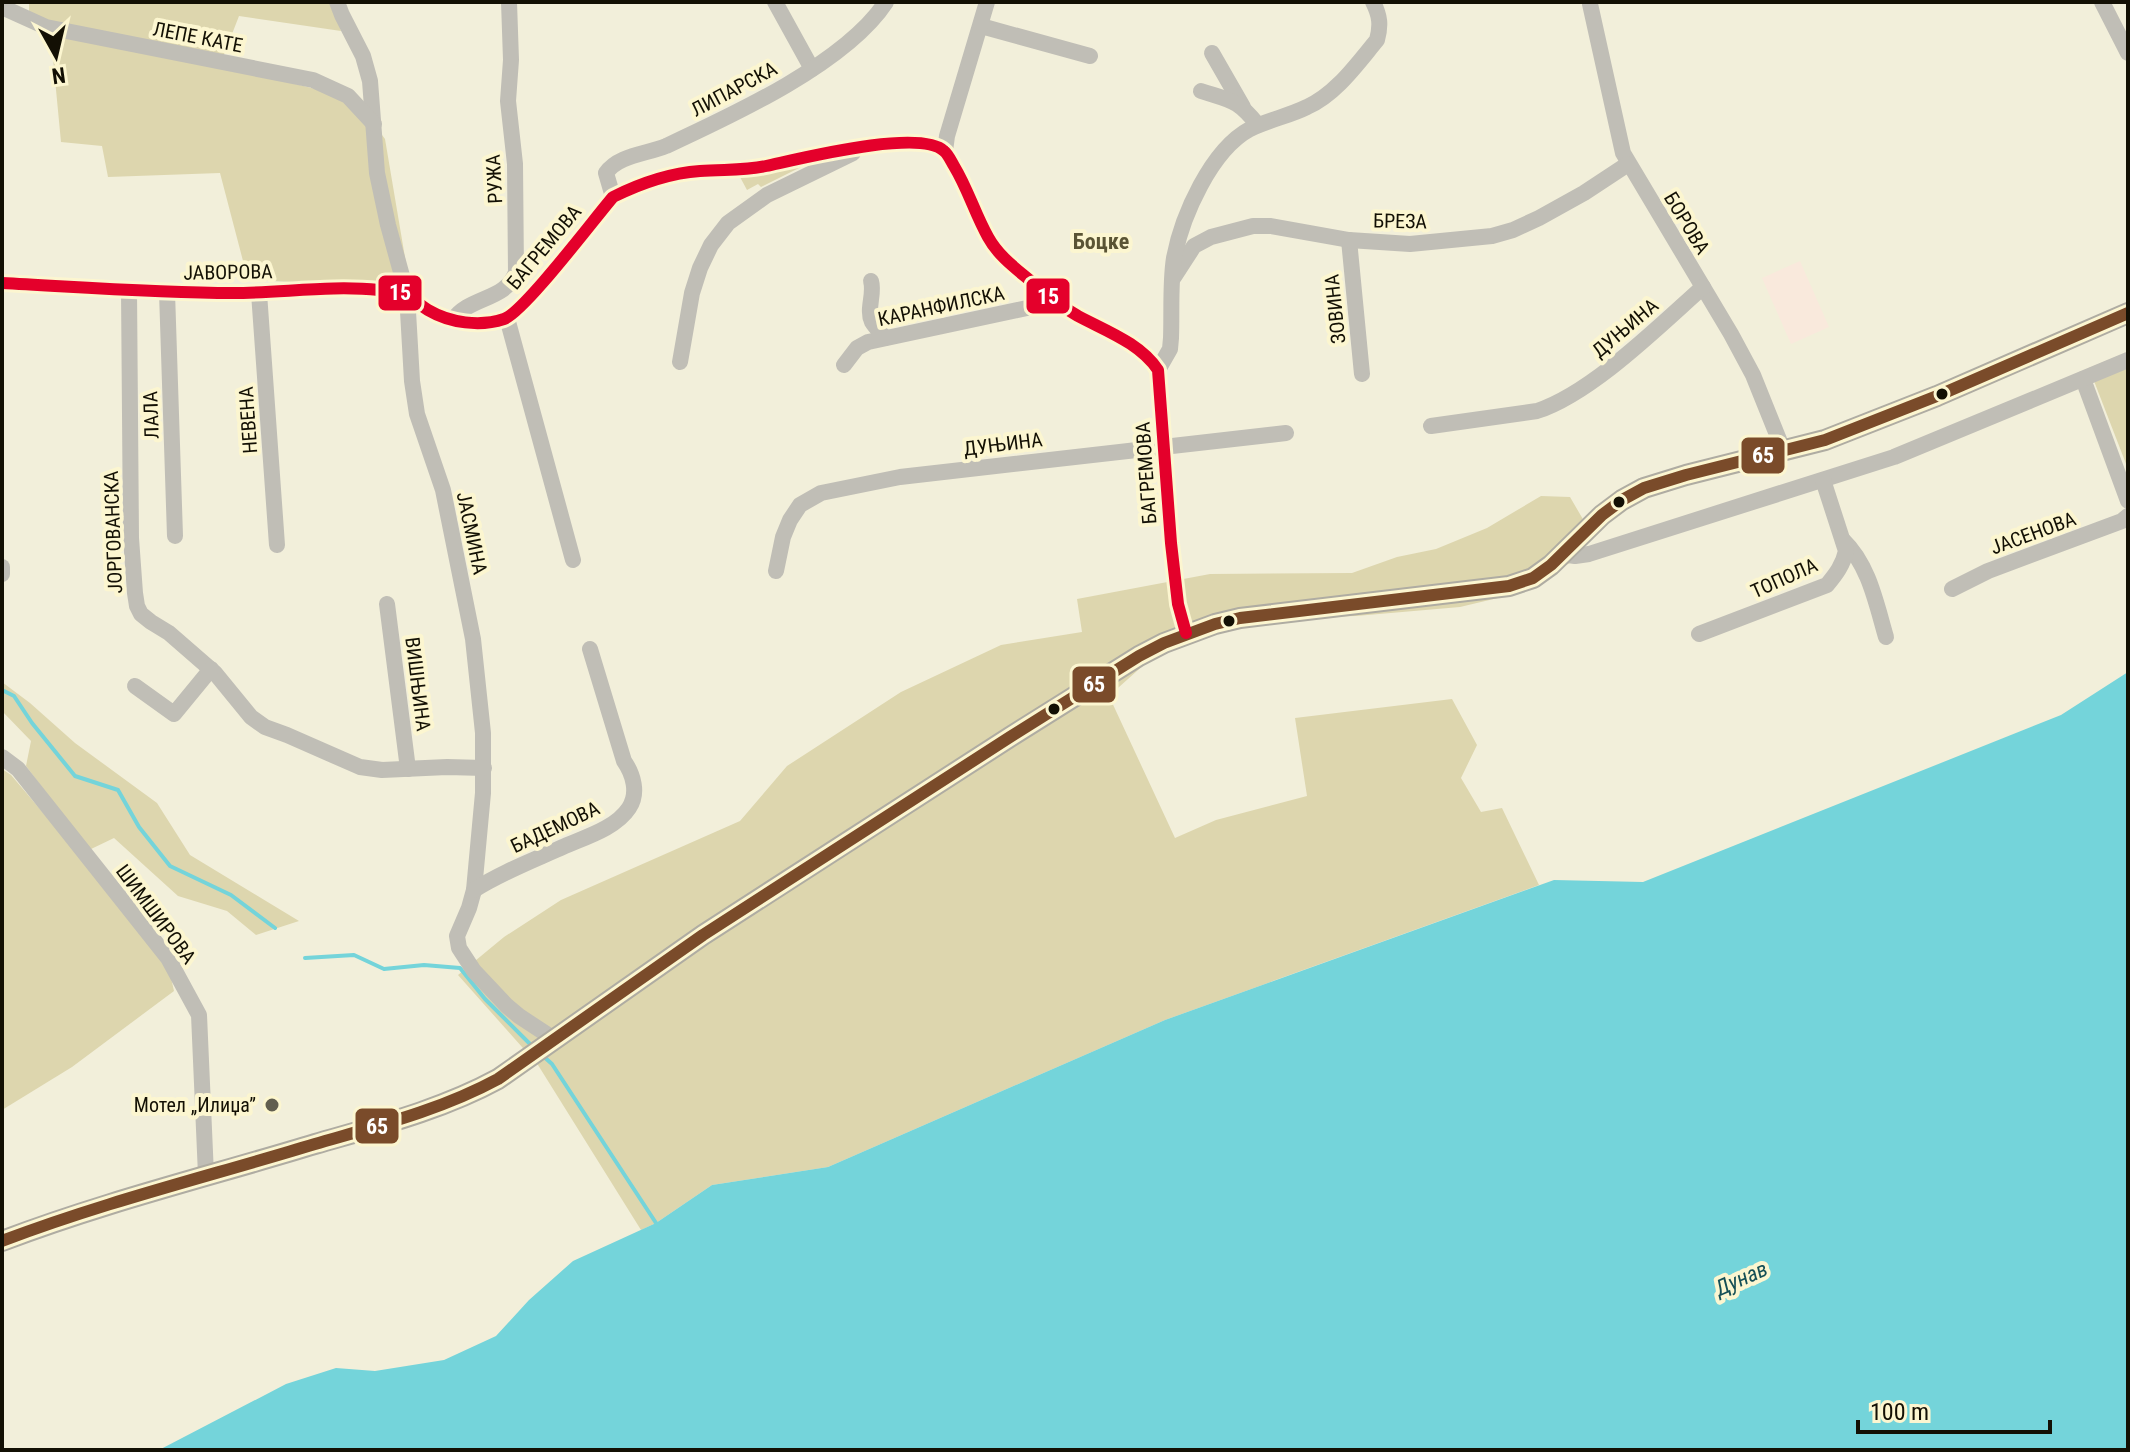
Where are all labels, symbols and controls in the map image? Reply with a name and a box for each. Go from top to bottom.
north arrow [16,16,96,96]
street label: ЛЕПЕ КАТЕ [151,17,245,57]
street label: ЛИПАРСКА [687,56,781,122]
text: N [50,62,67,89]
street label: РУЖА [481,153,507,204]
street label: БОРОВА [1659,187,1715,259]
street label: БАГРЕМОВА [502,200,587,294]
street label: БРЕЗА [1373,209,1428,233]
district label: Боцке [1073,229,1129,254]
street label: ЈАВОРОВА [183,259,273,285]
street label: ЗОВИНА [1319,273,1351,345]
line badge: 15 [377,274,423,312]
line badge: 15 [1025,277,1071,315]
text: 15 [389,280,411,305]
street label: КАРАНФИЛСКА [875,281,1007,331]
text: 15 [1037,284,1059,309]
street label: ДУЊИНА [1587,293,1663,363]
street label: НЕВЕНА [234,385,262,454]
unlabelled marker [1934,386,1950,402]
street label: ЛАЛА [138,390,164,440]
street label: БАГРЕМОВА [1130,420,1162,525]
street label: ДУЊИНА [962,427,1044,461]
line badge: 65 [1740,436,1786,475]
text: 65 [1752,443,1774,468]
street label: ЈОРГОВАНСКА [99,470,127,594]
street label: ЈАСМИНА [452,490,493,577]
unlabelled marker [1611,494,1627,510]
street label: ЈАСЕНОВА [1987,506,2079,560]
street label: ТОПОЛА [1747,553,1821,603]
unlabelled marker [1221,613,1237,629]
street label: ВИШЊИНА [400,636,436,733]
line badge: 65 [1071,665,1117,704]
text: 65 [1083,672,1105,697]
unlabelled marker [1046,701,1062,717]
street label: БАДЕМОВА [507,796,604,858]
street label: ШИМШИРОВА [111,860,201,969]
place label: Мотел „Илиџа” [134,1093,256,1117]
marker: Мотел „Илиџа” [263,1096,281,1114]
line badge: 65 [354,1107,400,1145]
text: 65 [366,1114,388,1139]
water label: Дунав [1709,1256,1771,1302]
scale bar [1858,1384,2050,1434]
text: 100 m [1870,1398,1929,1426]

